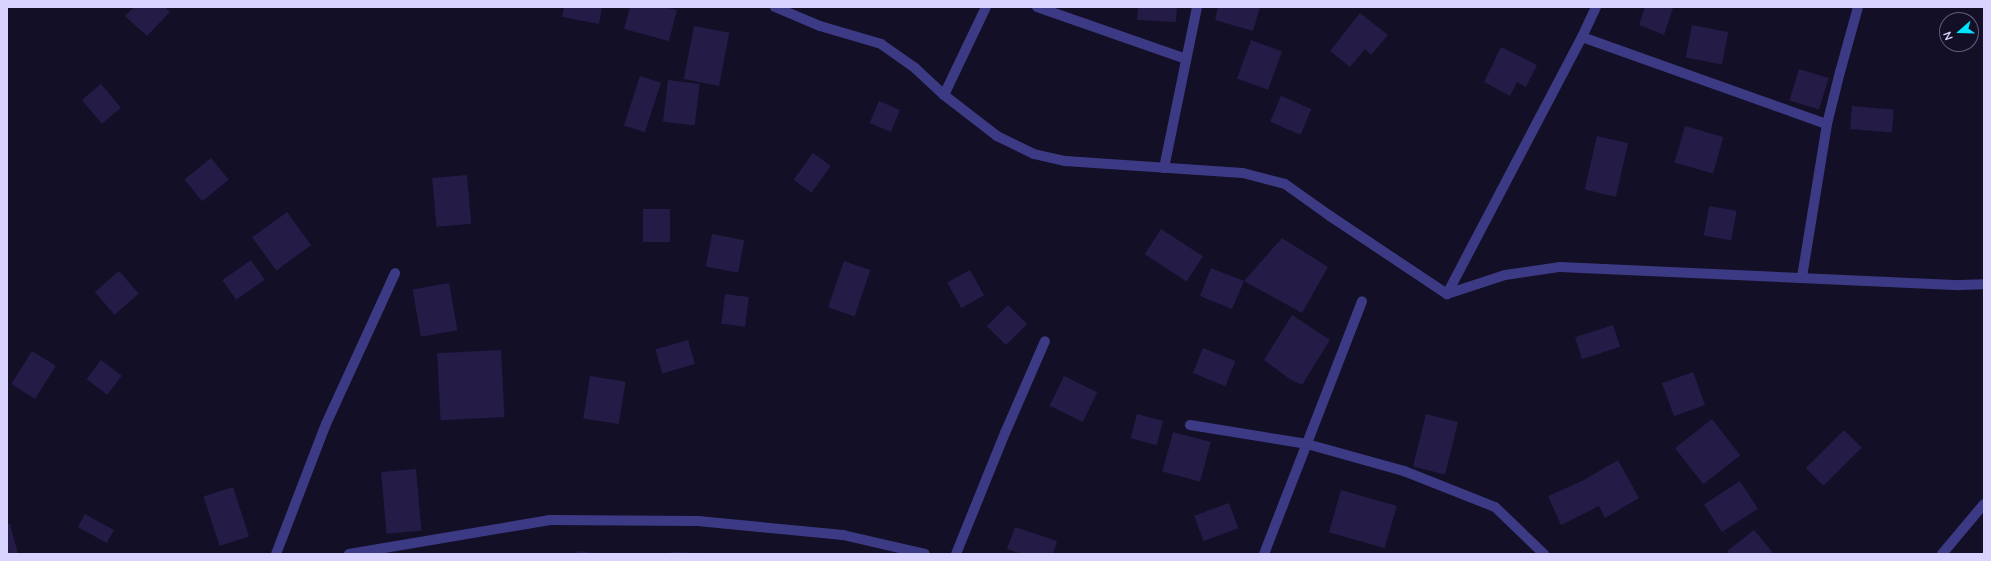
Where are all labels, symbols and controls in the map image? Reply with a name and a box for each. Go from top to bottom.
north arrow [1939,12,1979,52]
text: N [1940,30,1957,42]

